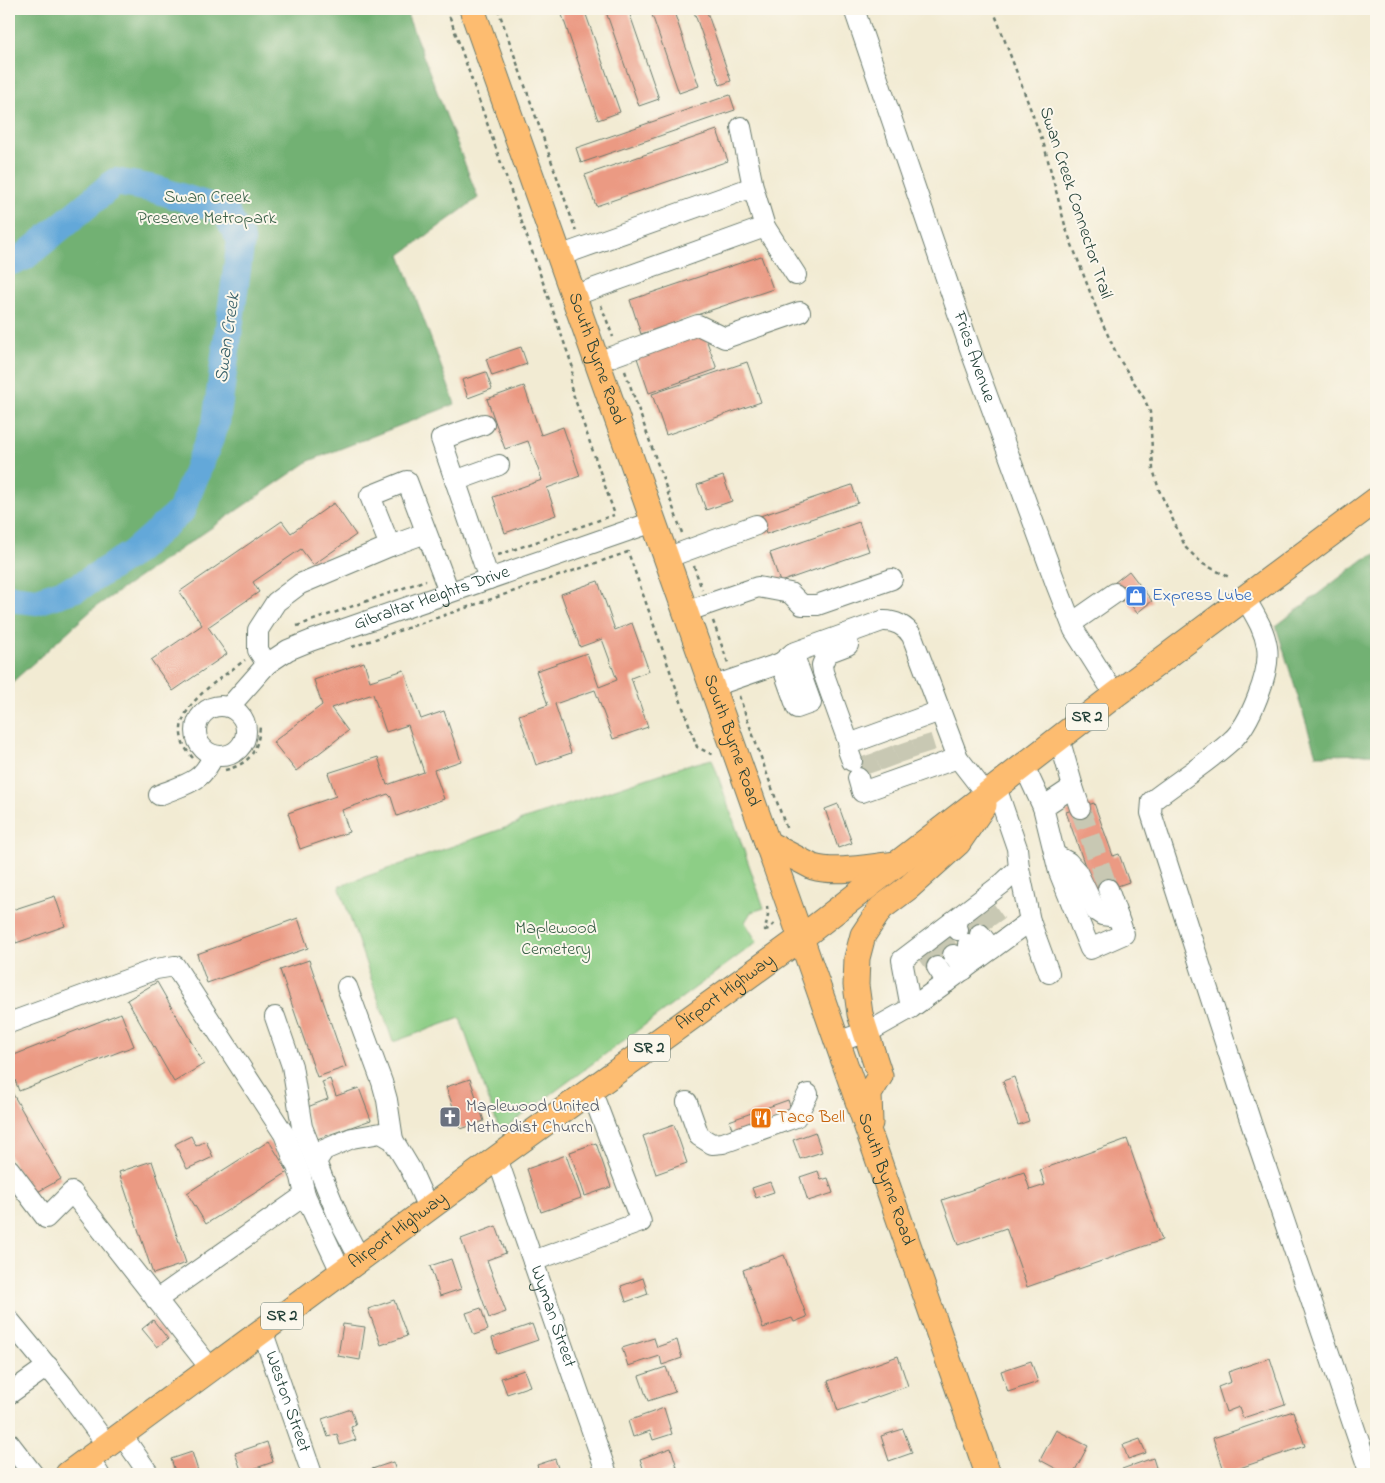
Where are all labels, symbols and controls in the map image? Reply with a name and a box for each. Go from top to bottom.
street label: Swan Creek Connector Trail [1032,103,1118,303]
park label: Swan Creek Preserve Metropark [138,185,277,232]
street label: South Byrne Road [560,289,631,428]
water label: Swan Creek [208,291,248,385]
street label: Fries Avenue [945,307,1002,407]
street label: Gibraltar Heights Drive [350,559,514,638]
place label: Express Lube [1152,583,1253,609]
shop icon: Express Lube [1124,584,1148,608]
street label: South Byrne Road [696,671,766,810]
road number: SR 2 [1066,704,1108,730]
park label: Maplewood Cemetery [515,916,597,963]
street label: Airport Highway [671,948,780,1037]
road number: SR 2 [628,1034,670,1062]
place label: Maplewood United Methodist Church [466,1094,600,1141]
church icon: Maplewood United Methodist Church [438,1105,462,1129]
place label: Taco Bell [777,1105,845,1131]
restaurant icon: Taco Bell [749,1106,773,1130]
street label: South Byrne Road [850,1109,920,1249]
street label: Airport Highway [344,1186,453,1276]
street label: Wyman Street [522,1262,582,1371]
road number: SR 2 [261,1302,303,1330]
street label: Weston Street [257,1348,317,1456]

